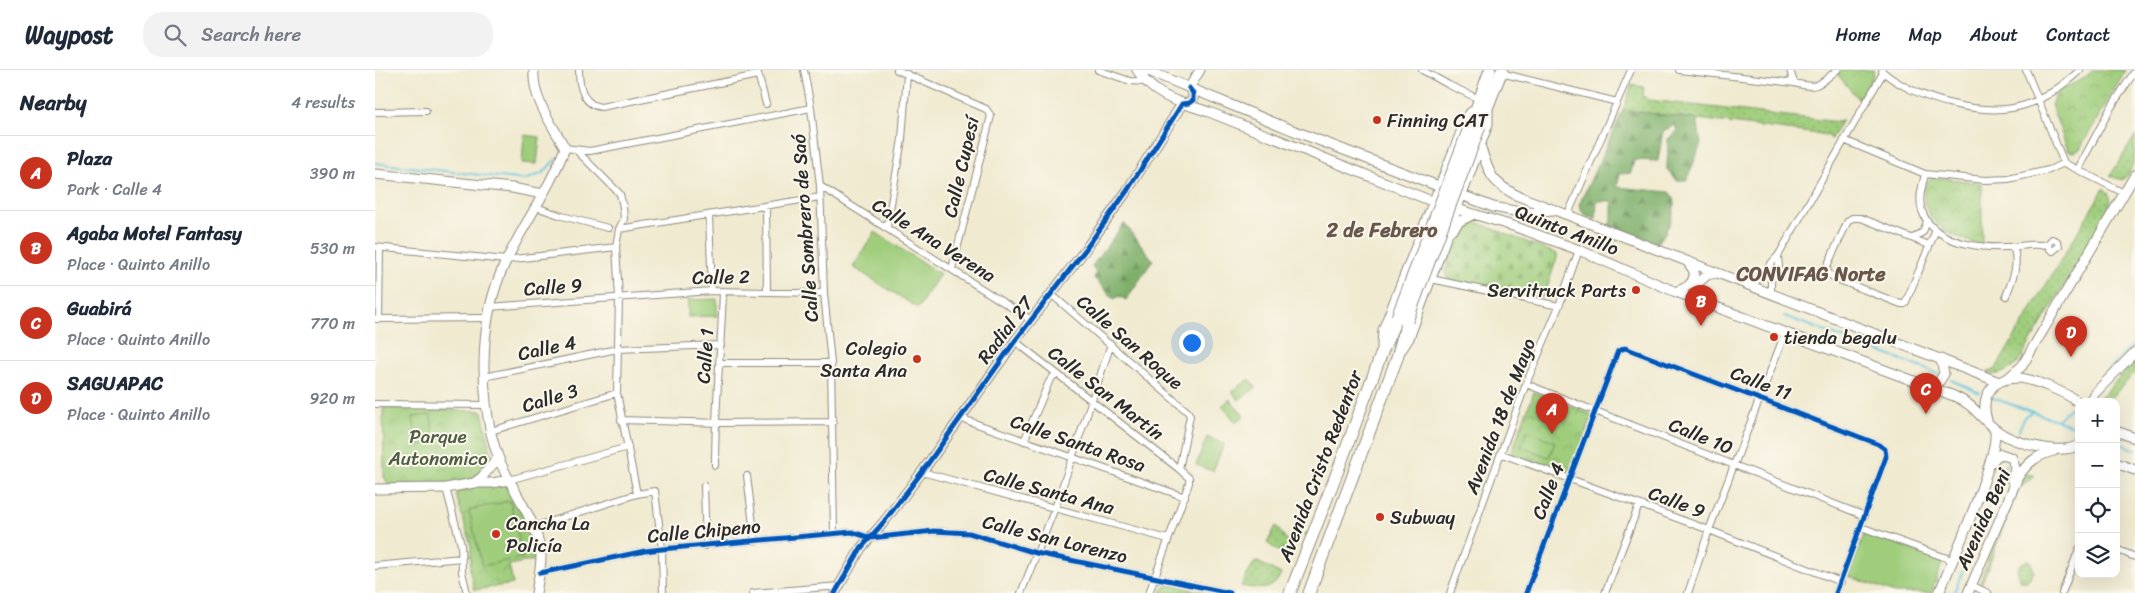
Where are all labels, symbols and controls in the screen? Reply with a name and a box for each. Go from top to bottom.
search box [143,12,493,57]
text: Waypost [25,14,113,56]
text: Search here [201,18,301,51]
text: Home [1836,19,1881,51]
text: Map [1909,19,1942,51]
text: About [1970,19,2018,51]
text: Contact [2046,19,2110,51]
icon: search [161,21,189,49]
text: Nearby [20,84,86,122]
text: 4 results [291,88,355,117]
place label: Finning CAT [1387,104,1488,137]
street label: Calle Cupesí [933,111,989,221]
marker: Finning CAT [1371,114,1383,126]
street label: Calle Sombrero de Saó [782,133,828,323]
text: Plaza [67,142,112,175]
text: A [31,159,41,188]
text: 390 m [310,159,355,188]
text: Park · Calle 4 [67,175,162,204]
street label: Calle Ana Verena [865,189,1003,292]
street label: Quinto Anillo [1510,195,1624,265]
district label: 2 de Febrero [1326,213,1438,248]
text: Agaba Motel Fantasy [67,217,242,250]
text: B [31,234,41,263]
text: 530 m [310,234,355,263]
text: Place · Quinto Anillo [67,250,210,279]
district label: CONVIFAG Norte [1736,257,1886,292]
street label: Calle 2 [692,260,750,294]
street label: Calle 9 [523,268,583,306]
place label: Servitruck Parts [1487,274,1626,307]
marker: Servitruck Parts [1630,284,1642,296]
pin: B [1685,285,1717,326]
street label: Calle San Roque [1069,286,1191,398]
street label: Radial 27 [968,288,1042,371]
text: Guabirá [67,292,132,325]
text: C [31,309,41,338]
text: 770 m [310,309,355,338]
pin: D [2055,316,2087,357]
place label: tienda begalu [1784,321,1897,354]
text: Place · Quinto Anillo [67,325,210,354]
street label: Calle 4 [515,326,579,370]
street label: Calle 1 [687,327,723,385]
your location [1179,330,1205,356]
marker: tienda begalu [1768,331,1780,343]
place label: Colegio Santa Ana [820,332,907,387]
street label: Avenida 18 de Mayo [1455,333,1545,500]
street label: Calle San Martín [1041,337,1171,449]
marker: Colegio Santa Ana [911,353,923,365]
street label: Calle 11 [1726,356,1796,410]
street label: Avenida Cristo Redentor [1268,364,1372,567]
text: SAGUAPAC [67,367,163,400]
pin: C [1910,373,1942,414]
street label: Calle 3 [518,374,583,422]
text: D [31,384,41,413]
text: 920 m [309,384,355,413]
pin: A [1536,393,1568,434]
map controls [2075,398,2120,578]
button: + [2075,398,2120,443]
text: Place · Quinto Anillo [67,400,210,429]
street label: Calle Santa Rosa [1006,404,1150,482]
street label: Calle 10 [1664,408,1738,464]
park label: Parque Autonomico [387,420,488,475]
button: − [2075,443,2120,488]
street label: Calle Santa Ana [980,458,1118,524]
street label: Calle 4 [1522,458,1574,524]
street label: Avenida Beni [1945,462,2020,576]
street label: Calle 9 [1644,476,1710,528]
button: locate [2075,488,2120,533]
place label: Subway [1390,501,1455,534]
street label: Calle San Lorenzo [979,505,1131,573]
place label: Cancha La Policía [506,507,590,562]
street label: Calle Chipeno [646,510,762,552]
marker: Subway [1374,511,1386,523]
marker: Cancha La Policía [490,528,502,540]
button: layers [2075,533,2120,578]

